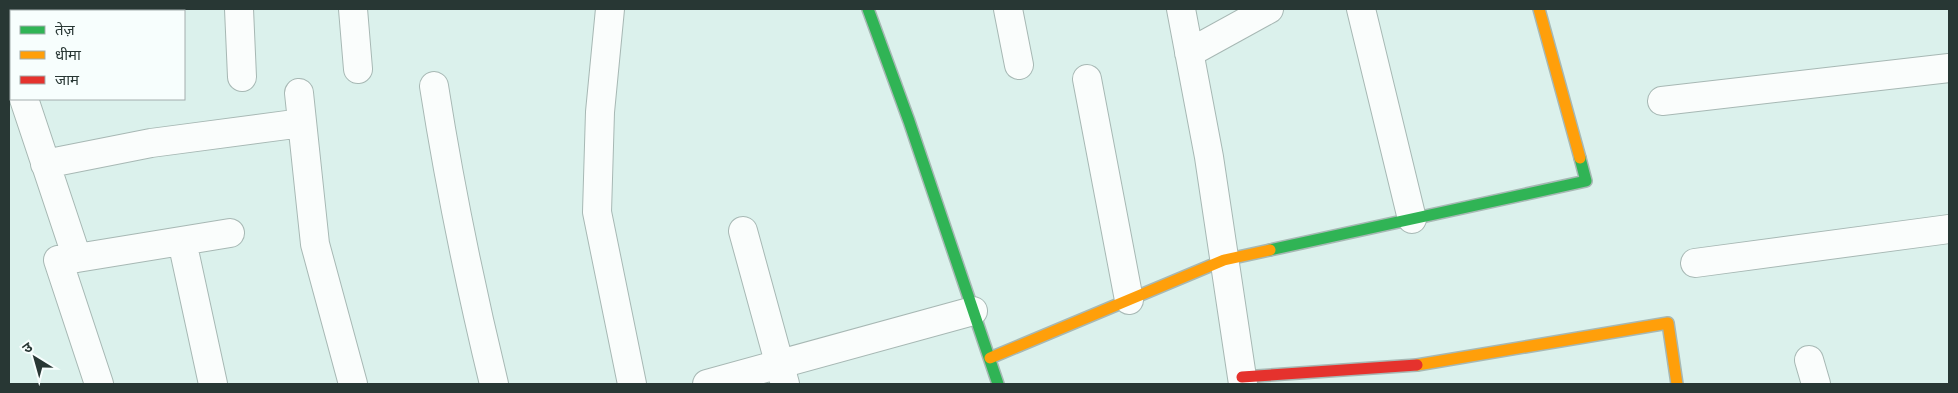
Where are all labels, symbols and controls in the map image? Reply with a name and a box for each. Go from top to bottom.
legend [10,10,185,100]
text: तेज़ [55,21,76,39]
text: धीमा [55,46,82,64]
text: जाम [55,71,80,89]
north arrow [10,333,60,383]
text: उ [19,338,36,356]

